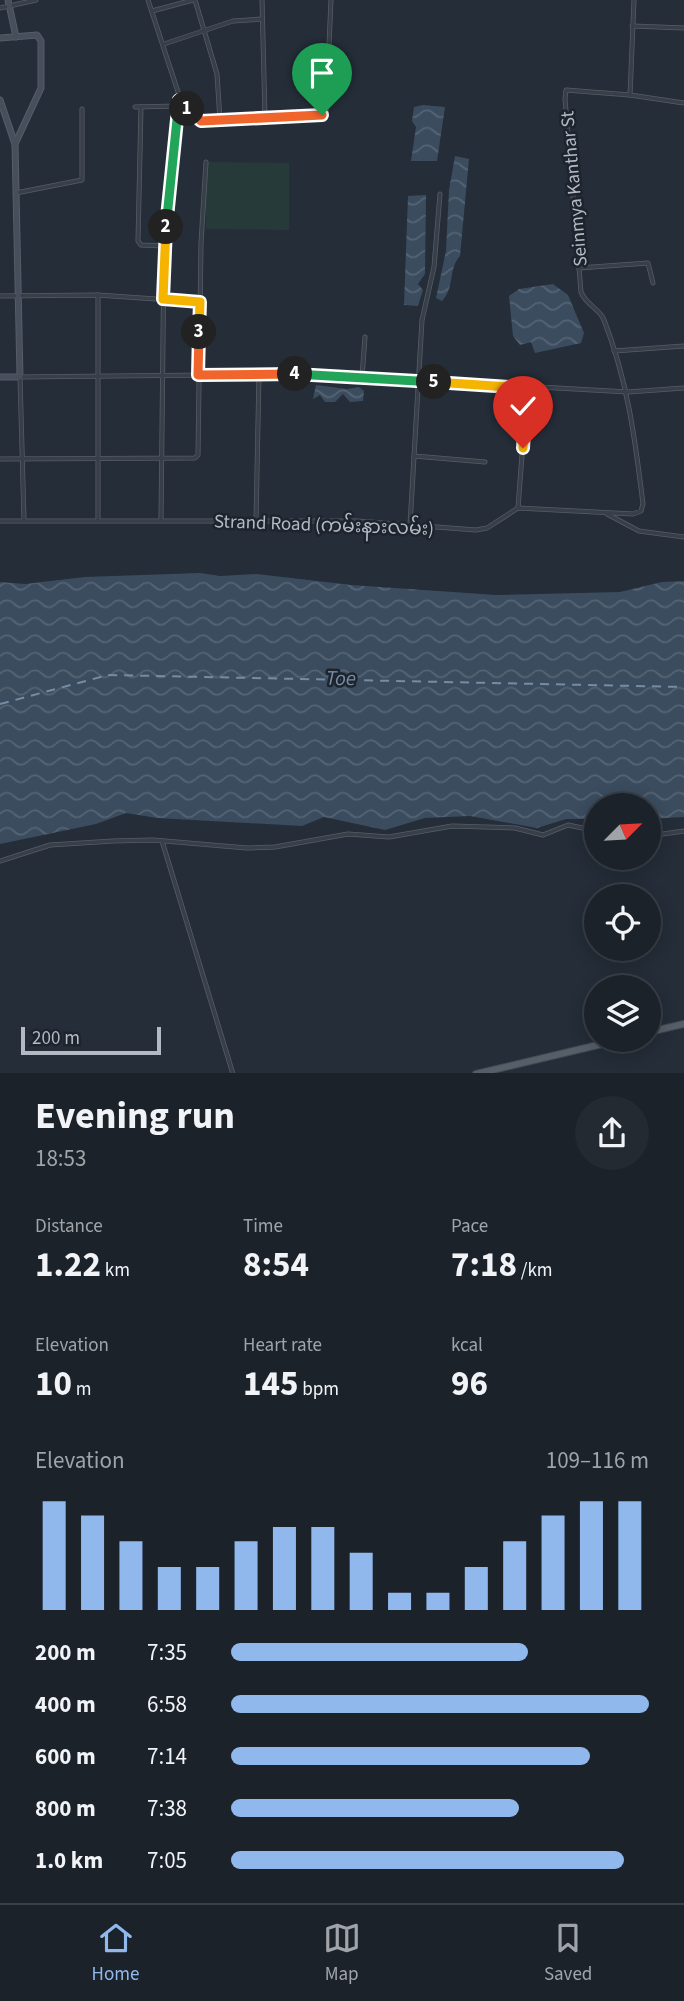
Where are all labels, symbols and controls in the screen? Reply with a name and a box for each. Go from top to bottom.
pin [292,43,352,115]
icon: arrive [303,54,341,92]
pin: 1 [170,92,204,126]
text: 1 [181,95,192,122]
street label: Seinmya Kanthar St [554,109,595,268]
pin: 2 [148,210,184,244]
text: 2 [160,213,171,240]
pin: 3 [182,314,216,350]
text: 3 [193,318,204,345]
pin: 4 [278,356,312,392]
text: 4 [289,360,300,387]
pin: 5 [416,364,452,400]
text: 5 [428,368,439,395]
pin [493,376,553,448]
icon: check [504,387,542,425]
street label: Strand Road (ကမ်းနားလမ်း) [213,506,435,544]
water label: Toe [326,663,356,693]
north arrow [584,793,662,870]
map controls [584,793,661,1052]
button: locate [584,884,661,961]
button: layers [584,975,661,1052]
scale bar [21,1024,161,1056]
text: 200 m [32,1025,80,1052]
text: Evening run [35,1089,235,1143]
button: share [575,1096,649,1170]
text: 18:53 [35,1142,86,1175]
text: Distance [35,1213,103,1240]
text: Time [243,1213,283,1240]
text: Pace [451,1213,488,1240]
text: 1.22 [35,1240,101,1290]
text: 8:54 [243,1240,309,1290]
text: 7:18 [451,1240,517,1290]
text: km [101,1257,130,1284]
text: /km [517,1257,553,1284]
text: Elevation [35,1332,109,1359]
text: Heart rate [243,1332,322,1359]
text: kcal [451,1332,483,1359]
text: 10 [35,1359,72,1409]
text: 145 [243,1359,298,1409]
text: 96 [451,1359,488,1409]
text: m [72,1376,92,1403]
text: bpm [298,1376,339,1403]
text: Elevation [35,1444,125,1477]
text: 109–116 m [546,1444,649,1477]
text: 200 m [35,1636,96,1669]
text: 7:35 [147,1636,187,1669]
text: 400 m [35,1688,96,1721]
text: 6:58 [147,1688,187,1721]
text: 600 m [35,1740,96,1773]
text: 7:14 [147,1740,187,1773]
text: 800 m [35,1792,96,1825]
text: 7:38 [147,1792,187,1825]
text: 1.0 km [35,1844,103,1877]
text: 7:05 [147,1844,187,1877]
tab: Home [92,1919,139,1988]
tab: Map [323,1919,361,1988]
tab: Saved [544,1919,592,1988]

